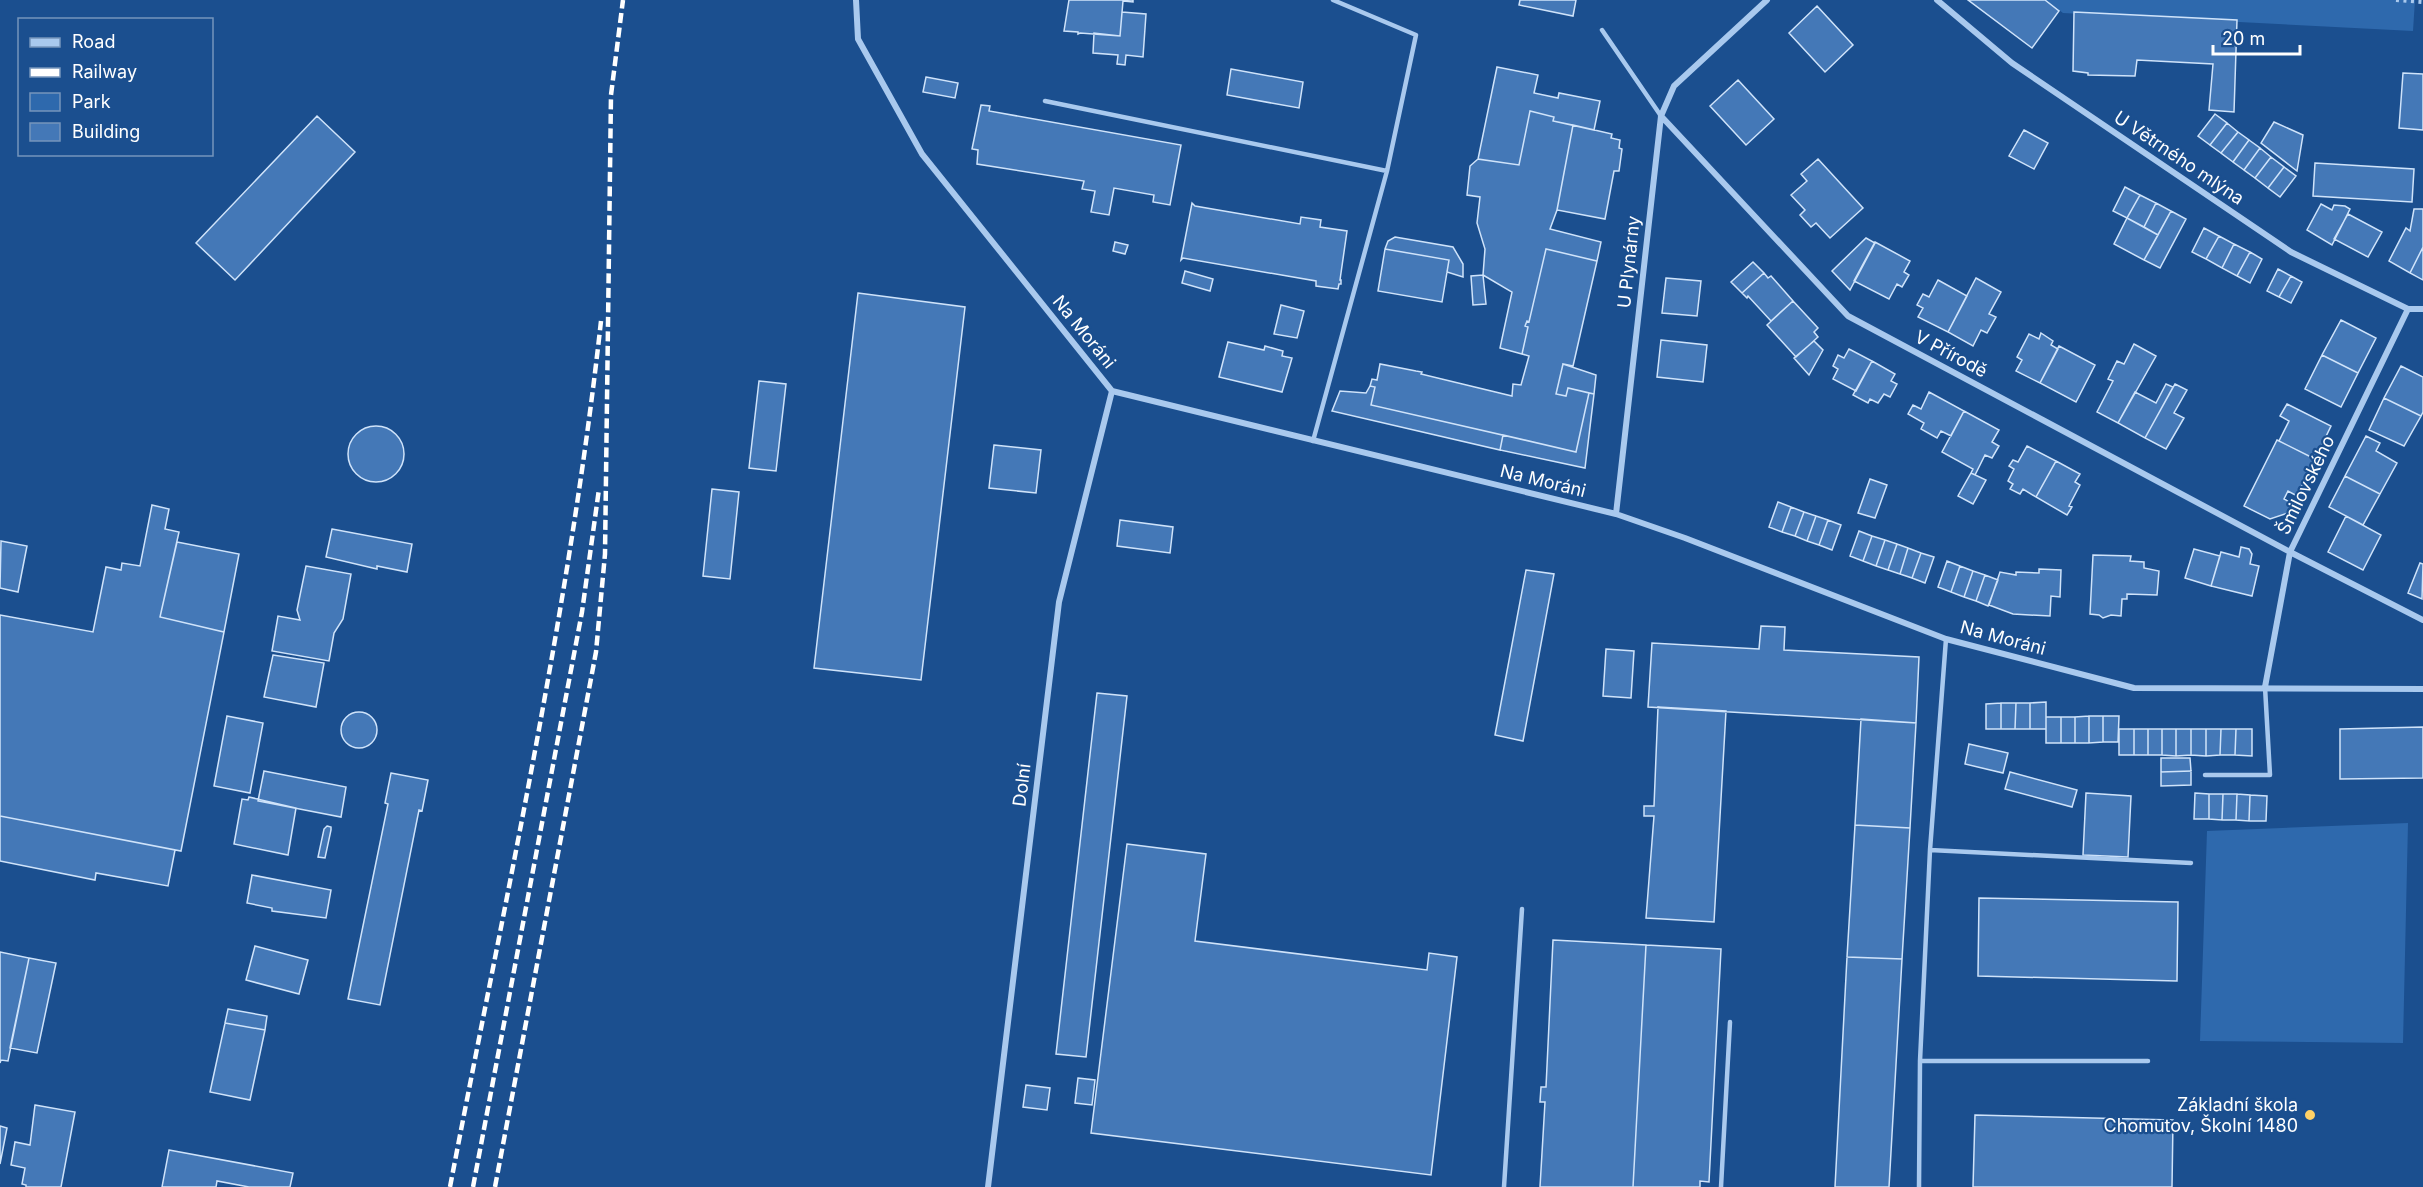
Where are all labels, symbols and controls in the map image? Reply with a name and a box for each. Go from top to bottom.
legend [18,18,213,156]
scale bar [2213,18,2300,56]
text: 20 m [2222,28,2265,49]
text: Road [72,31,115,52]
text: Railway [72,61,137,82]
text: Park [72,91,111,112]
street label: U Větrného mlýna [2110,106,2248,209]
text: Building [72,121,140,142]
street label: U Plynárny [1613,215,1644,309]
street label: Na Moráni [1049,291,1120,372]
street label: V Přírodě [1911,326,1991,381]
street label: Šmilovského [2272,431,2339,538]
street label: Na Moráni [1498,460,1588,501]
street label: Na Moráni [1958,616,2048,659]
street label: Dolní [1008,762,1035,808]
place label: Základní škola Chomutov, Školní 1480 [2104,1094,2298,1136]
marker: Základní škola Chomutov, Školní 1480 [2303,1108,2317,1122]

